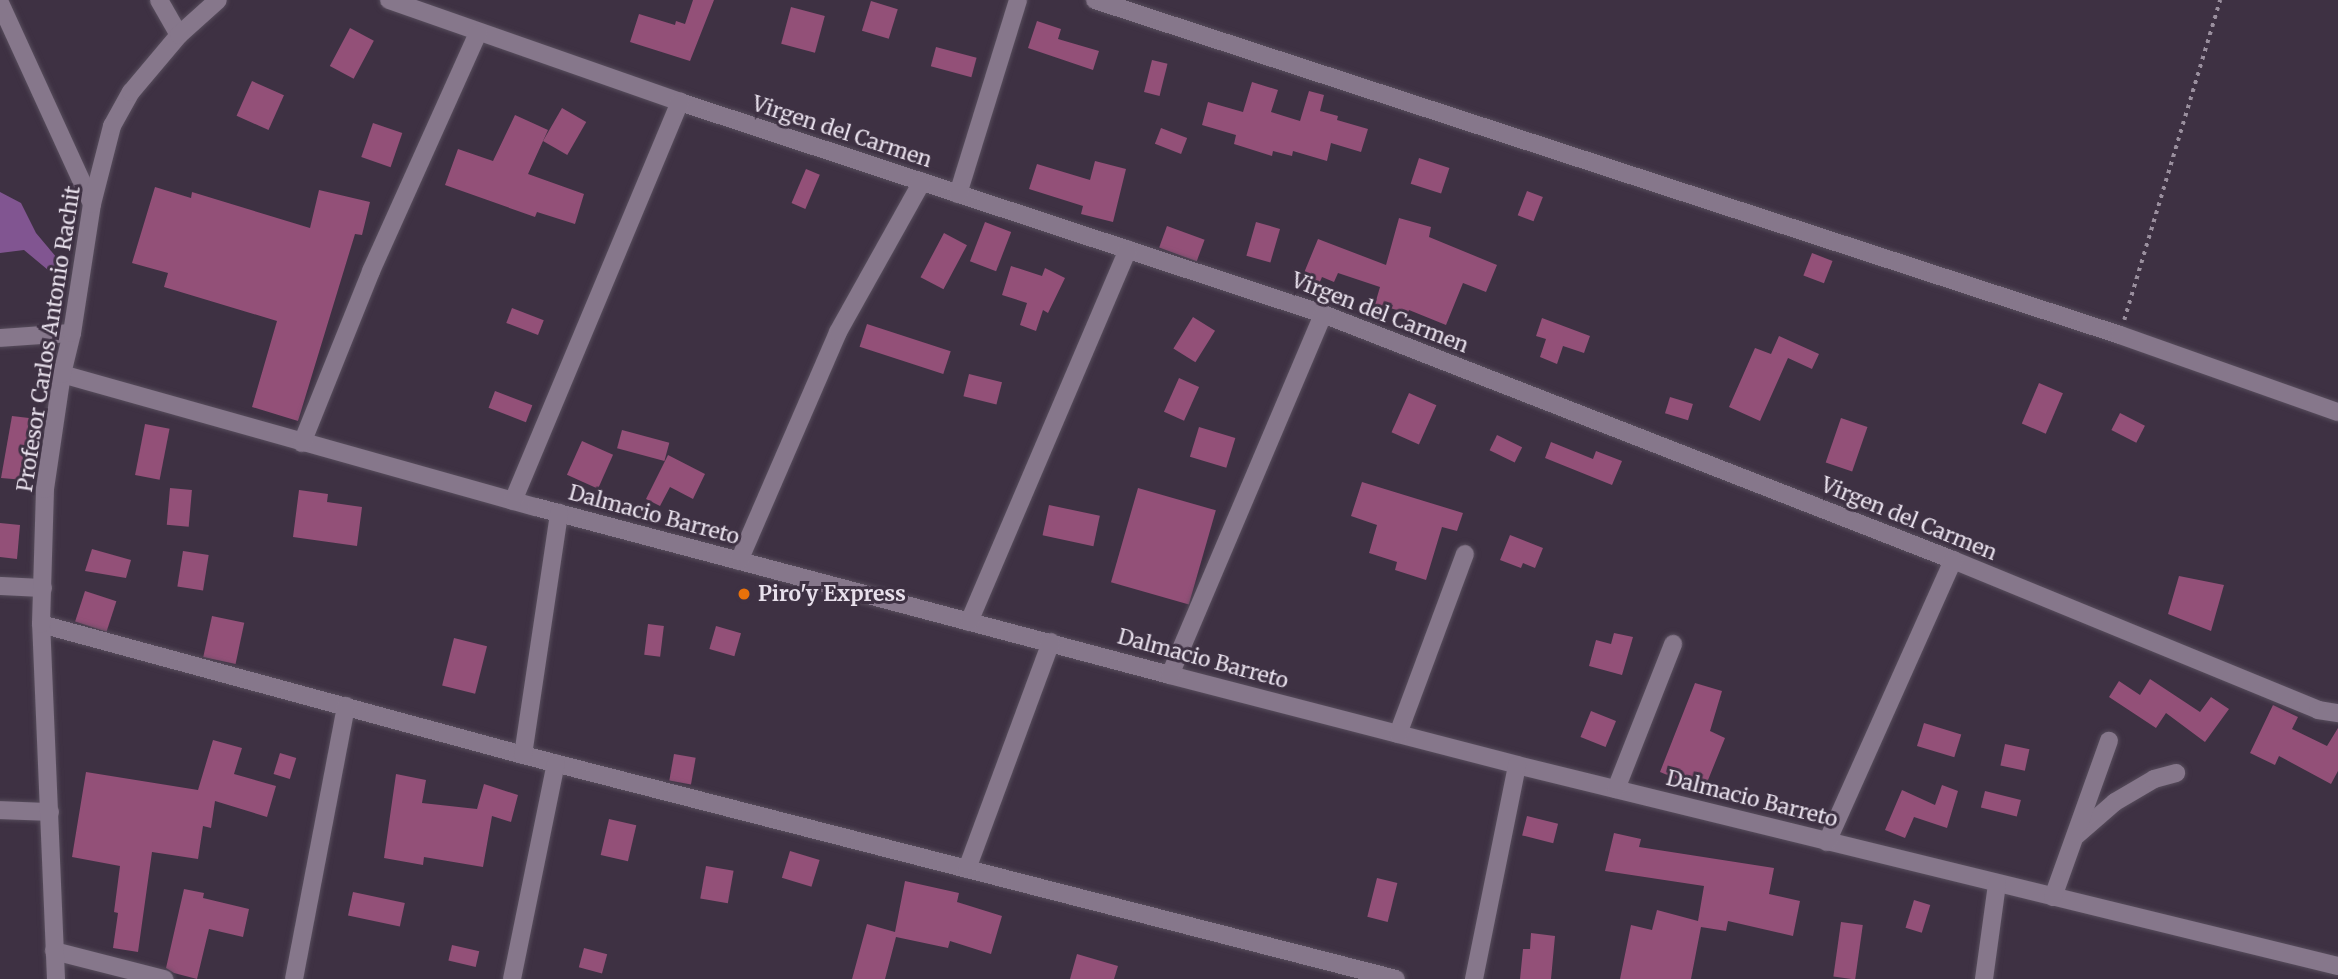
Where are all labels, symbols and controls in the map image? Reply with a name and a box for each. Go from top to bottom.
street label: Virgen del Carmen [749,91,935,173]
street label: Profesor Carlos Antonio Rachit [12,184,86,494]
street label: Virgen del Carmen [1288,268,1472,358]
street label: Virgen del Carmen [1817,472,2001,566]
street label: Dalmacio Barreto [566,480,742,550]
place label: Piro'y Express [758,581,906,607]
marker: Piro'y Express [736,586,752,602]
street label: Dalmacio Barreto [1115,624,1291,694]
street label: Dalmacio Barreto [1664,766,1840,832]

